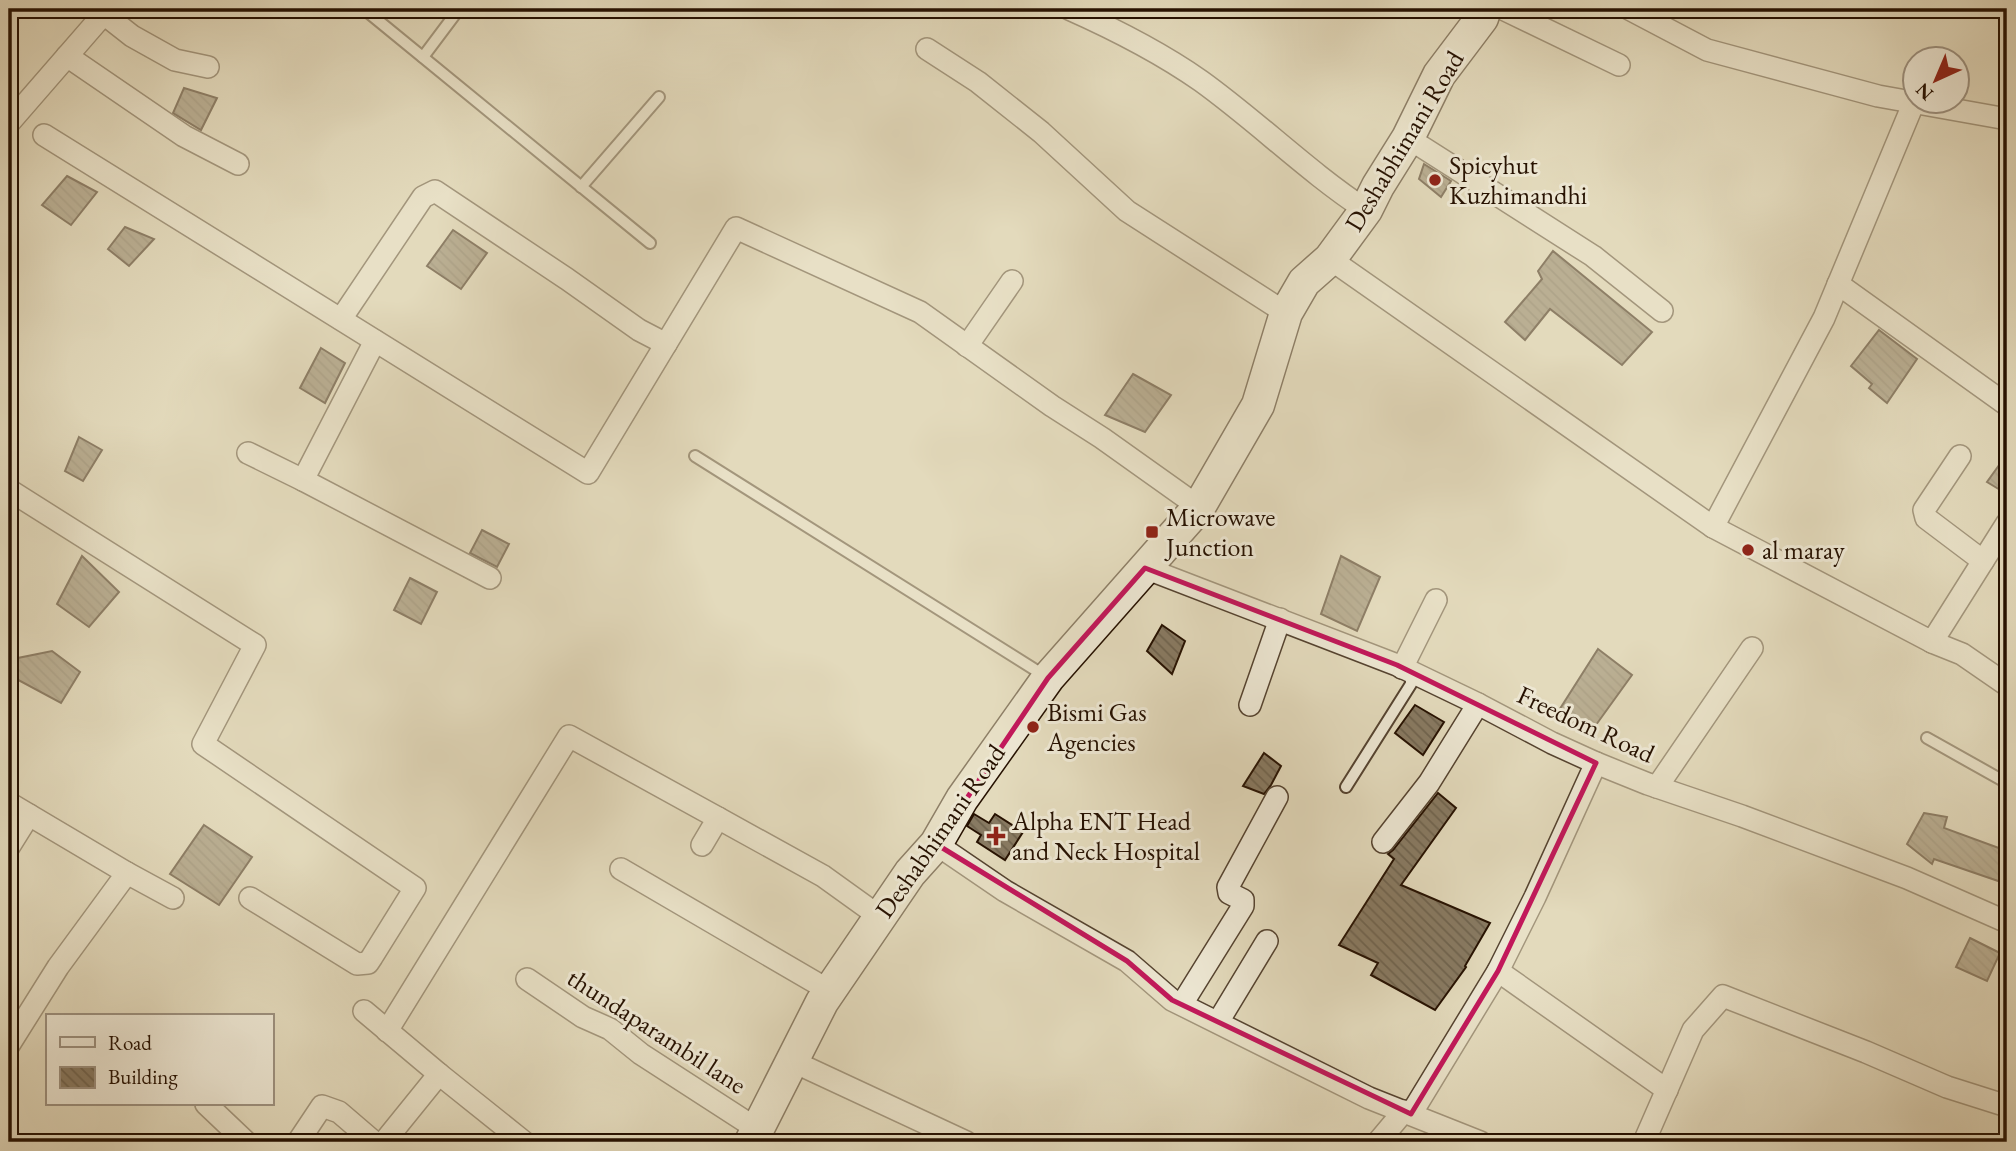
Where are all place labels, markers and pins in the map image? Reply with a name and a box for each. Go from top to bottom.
place label: Spicyhut Kuzhimandhi [1449,148,1587,212]
marker: Spicyhut Kuzhimandhi [1427,172,1443,188]
place label: Microwave Junction [1164,500,1275,564]
marker: Microwave Junction [1144,524,1160,540]
place label: al maray [1762,533,1845,567]
marker: al maray [1740,542,1756,558]
place label: Bismi Gas Agencies [1046,695,1147,759]
marker: Bismi Gas Agencies [1025,719,1041,735]
place label: Alpha ENT Head and Neck Hospital [1011,804,1200,868]
marker: Alpha ENT Head and Neck Hospital [986,826,1006,846]

